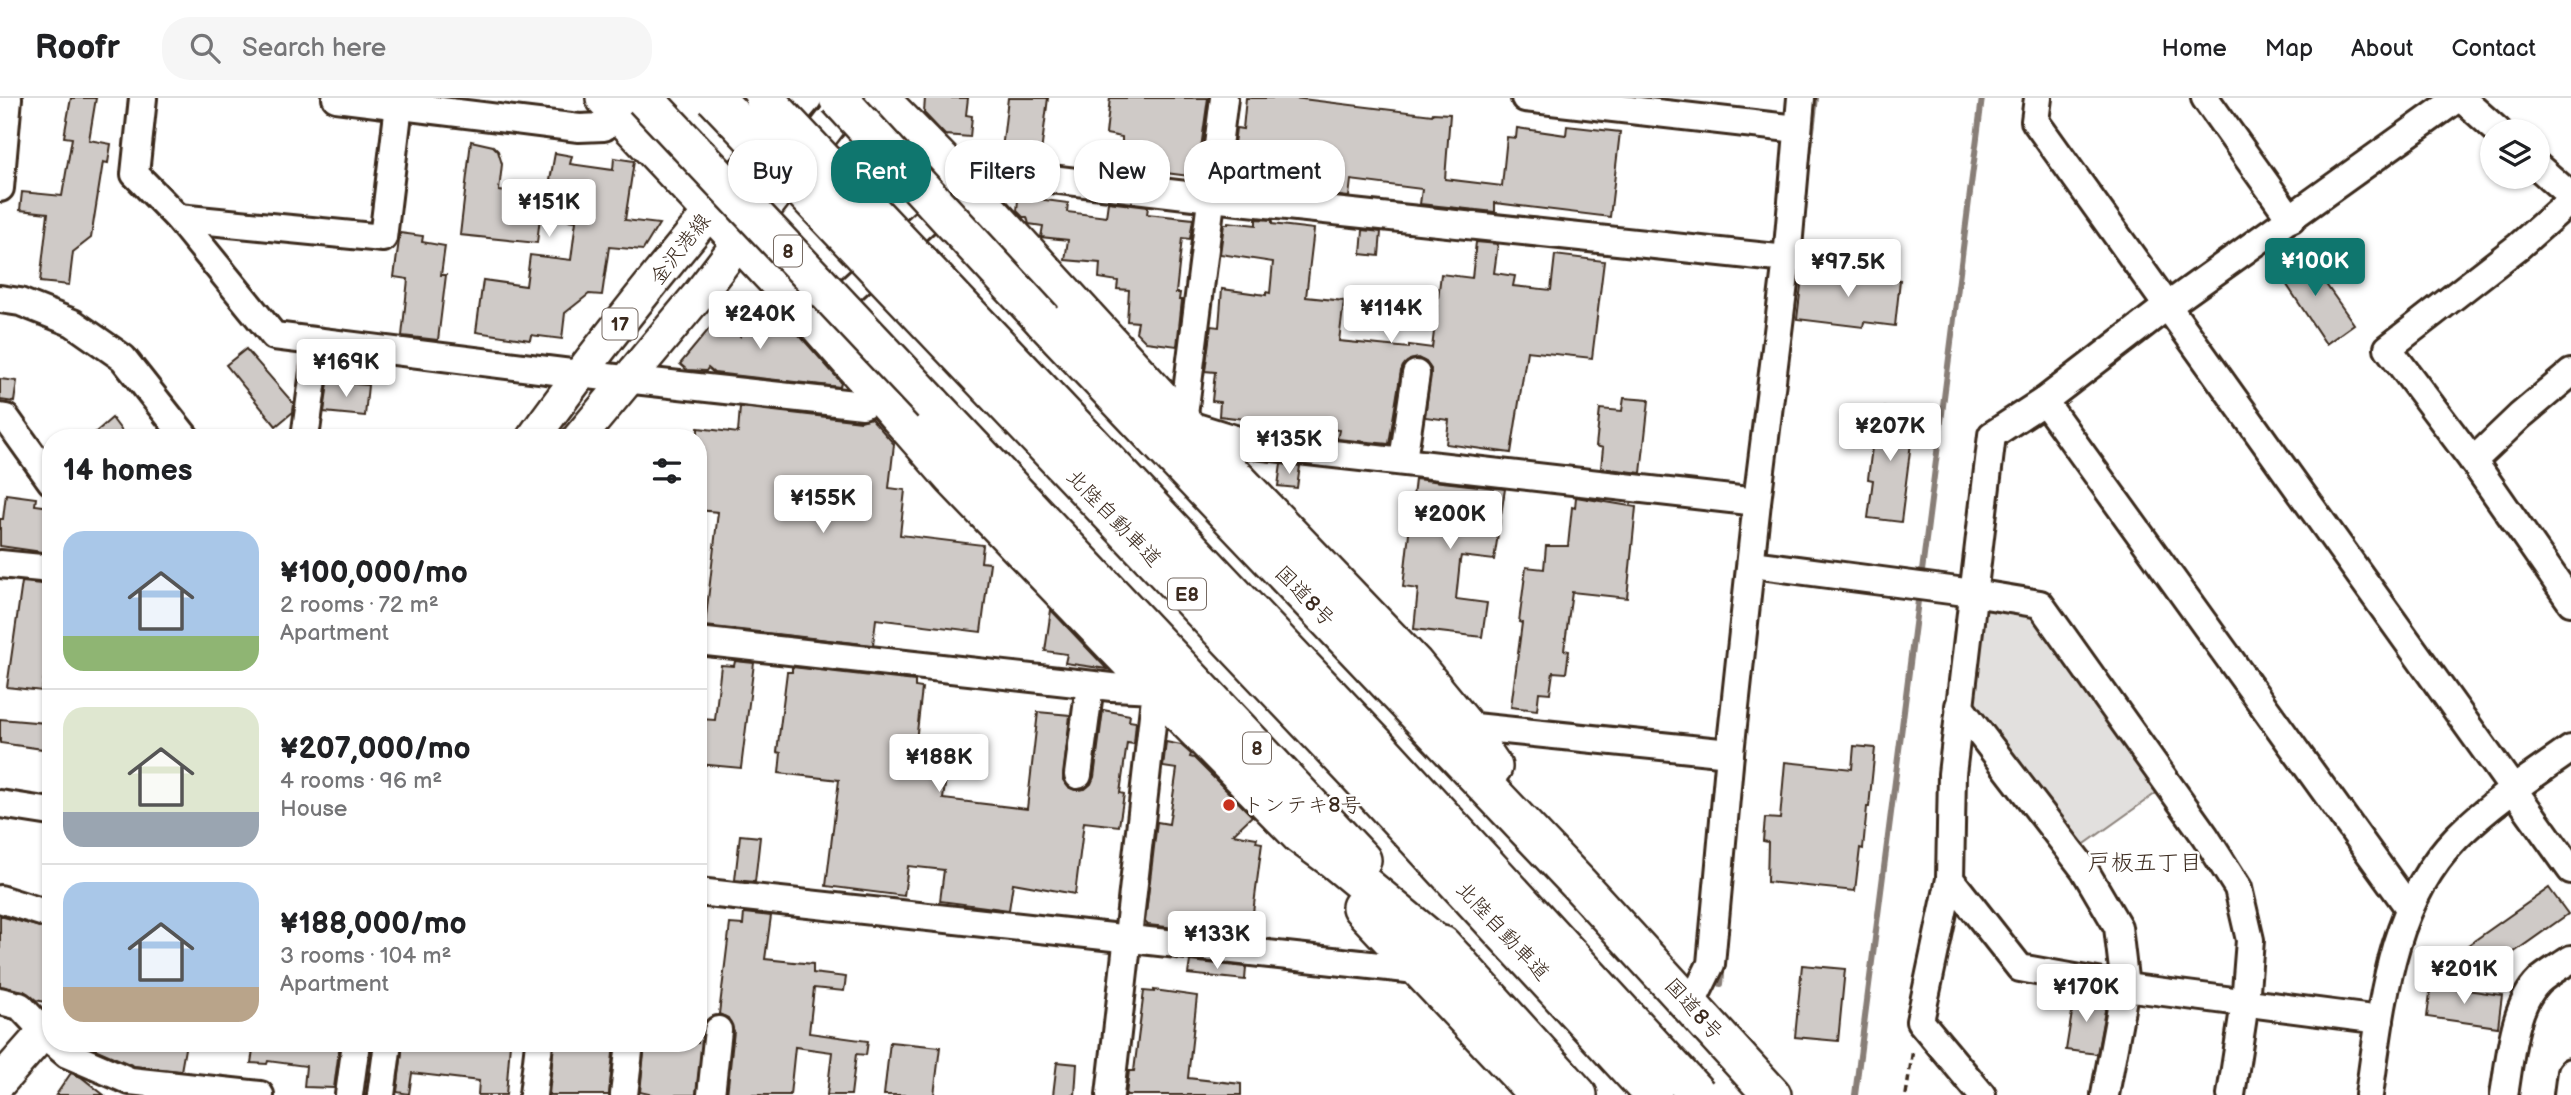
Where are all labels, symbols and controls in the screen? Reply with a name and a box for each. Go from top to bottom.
search box [162,17,652,80]
text: Roofr [35,28,120,68]
icon: search [186,29,224,67]
text: Search here [242,33,386,64]
text: Home [2162,34,2227,63]
text: Map [2265,34,2313,63]
text: About [2351,34,2413,63]
text: Contact [2451,34,2536,63]
map controls [2480,119,2550,189]
button: layers [2480,119,2550,189]
chip: Buy [728,140,817,203]
chip: Rent [831,140,931,203]
chip: Filters [945,140,1060,203]
chip: New [1074,140,1170,203]
chip: Apartment [1184,140,1345,203]
pin: ¥151K [500,180,598,239]
text: ¥151K [518,188,580,216]
street label: 金沢港線 [645,209,716,290]
road number: 8 [774,236,802,266]
pin: ¥100K [2266,238,2364,298]
pin: ¥97.5K [1791,240,1905,299]
text: ¥100K [2281,247,2349,275]
text: ¥97.5K [1811,248,1885,276]
pin: ¥114K [1342,286,1440,345]
pin: ¥240K [711,292,809,351]
text: ¥114K [1360,294,1422,322]
text: ¥240K [725,300,795,328]
road number: 17 [602,308,638,340]
pin: ¥169K [297,340,395,399]
text: ¥169K [313,348,379,376]
pin: ¥207K [1841,404,1939,463]
text: ¥207K [1855,412,1925,440]
pin: ¥135K [1240,416,1338,476]
text: ¥135K [1256,425,1322,453]
icon: filters [648,452,686,490]
text: 14 homes [63,453,192,489]
street label: 北陸自動車道 [1061,464,1166,572]
pin: ¥155K [774,476,872,535]
text: ¥155K [790,484,856,512]
pin: ¥200K [1401,491,1499,551]
text: ¥200K [1414,500,1486,528]
text: ¥100,000/mo [280,555,468,591]
icon: home [119,559,203,643]
street label: 国道8号 [1270,561,1340,632]
road number: E8 [1168,579,1206,610]
text: 2 rooms · 72 m² [280,591,439,619]
text: Apartment [280,619,389,647]
text: ¥207,000/mo [280,731,471,767]
road number: 8 [1243,733,1271,764]
pin: ¥188K [890,734,988,794]
icon: home [119,735,203,819]
text: ¥188K [905,743,973,771]
text: 4 rooms · 96 m² [280,767,442,795]
place label: トンテキ8号 [1243,793,1362,818]
text: House [280,795,347,823]
marker: トンテキ8号 [1221,797,1237,813]
district label: 戸板五丁目 [2088,849,2203,877]
street label: 北陸自動車道 [1451,877,1555,986]
text: ¥188,000/mo [280,906,467,942]
icon: home [119,910,203,994]
pin: ¥133K [1168,912,1266,971]
text: ¥133K [1184,920,1250,948]
text: 3 rooms · 104 m² [280,942,451,970]
pin: ¥201K [2415,946,2513,1006]
text: ¥201K [2430,955,2498,983]
pin: ¥170K [2037,964,2135,1024]
text: Apartment [280,970,389,998]
street label: 国道8号 [1659,973,1728,1046]
text: ¥170K [2053,973,2119,1001]

